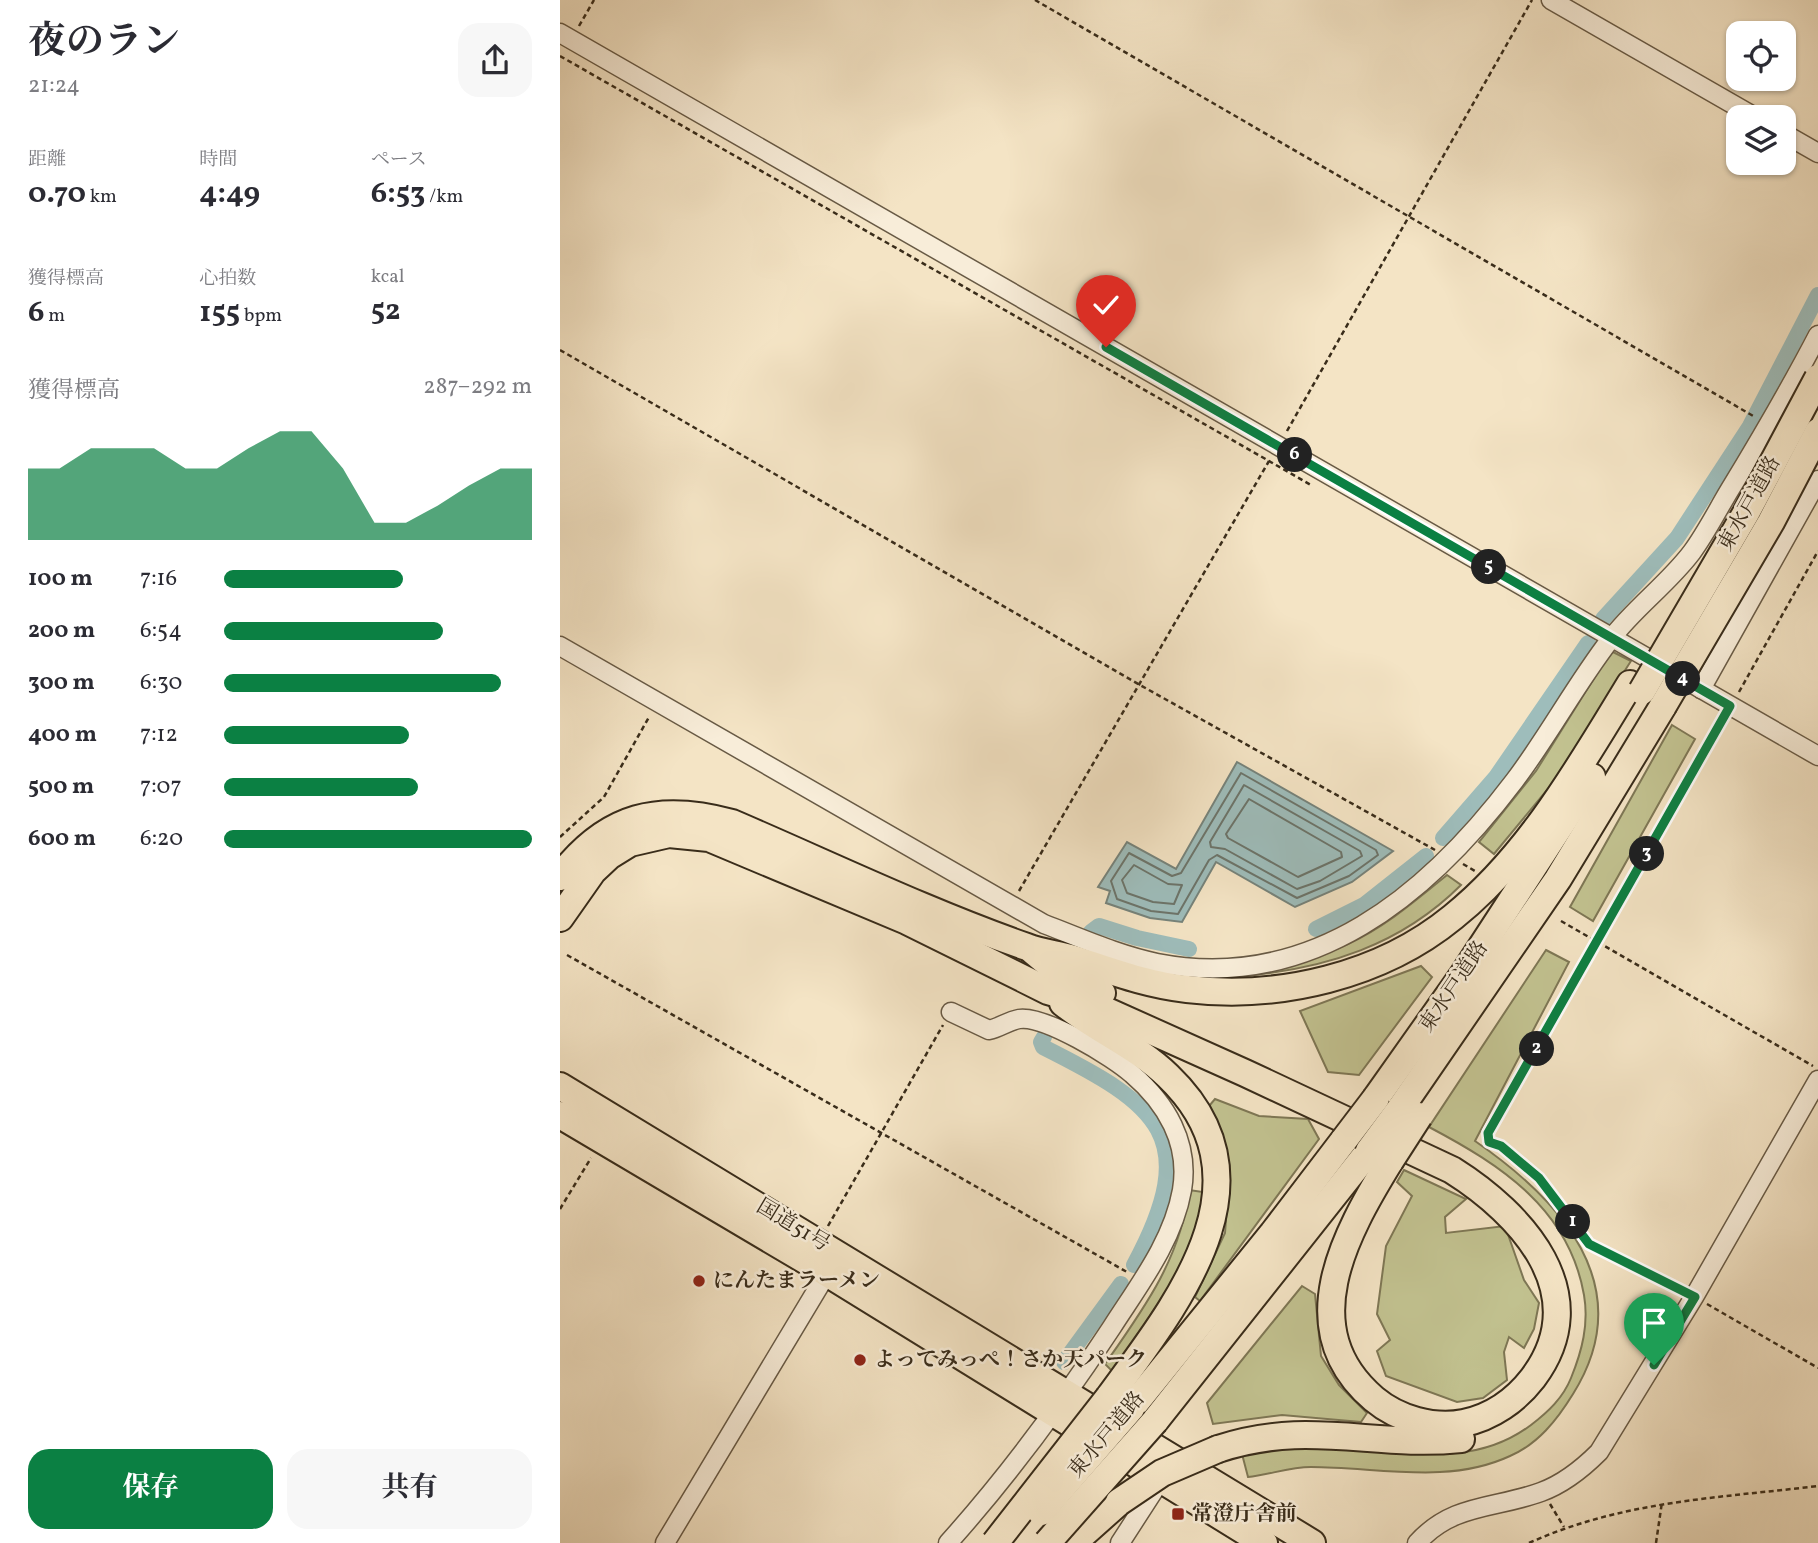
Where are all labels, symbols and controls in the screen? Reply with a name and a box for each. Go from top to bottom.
text: 夜のラン [28,17,180,70]
map controls [1726,21,1796,175]
button: locate [1726,21,1796,91]
button: share [458,23,532,97]
text: 21:24 [28,70,80,102]
button: layers [1726,105,1796,175]
text: 距離 [28,147,66,173]
text: 時間 [199,147,237,173]
text: ペース [371,147,427,173]
text: 0.70 [28,173,86,215]
text: 4:49 [199,173,260,215]
text: 6:53 [371,173,425,215]
text: km [86,184,117,210]
text: /km [425,184,463,210]
text: kcal [371,264,404,290]
text: 獲得標高 [28,266,104,292]
text: 心拍数 [199,266,256,292]
pin [1076,275,1136,347]
icon: check [1087,286,1125,324]
text: 52 [371,290,401,332]
text: 6 [28,292,44,334]
text: 155 [199,292,240,334]
text: m [44,303,65,329]
text: bpm [240,303,282,329]
text: 287–292 m [423,371,532,403]
text: 獲得標高 [28,375,120,407]
pin: 6 [1278,438,1312,472]
text: 6 [1289,441,1300,467]
street label: 東水戸道路 [1712,451,1788,557]
pin: 5 [1472,550,1506,584]
text: 5 [1484,553,1493,579]
text: 100 m [28,563,93,595]
text: 7:16 [140,563,177,595]
text: 200 m [28,615,95,647]
text: 6:54 [140,615,182,647]
pin: 4 [1666,662,1700,696]
text: 4 [1677,665,1688,691]
text: 300 m [28,667,95,699]
text: 6:30 [140,667,182,699]
text: 400 m [28,719,97,751]
text: 7:12 [140,719,178,751]
text: 500 m [28,771,94,803]
text: 7:07 [140,771,182,803]
text: 600 m [28,823,96,855]
text: 6:20 [140,823,183,855]
pin: 3 [1630,836,1664,872]
text: 3 [1642,840,1651,866]
street label: 東水戸道路 [1413,935,1495,1039]
pin: 2 [1520,1032,1555,1066]
text: 2 [1532,1035,1541,1061]
street label: 国道51号 [751,1193,835,1259]
pin: 1 [1556,1204,1590,1240]
text: 1 [1569,1208,1576,1234]
place label: にんたまラーメン [713,1267,880,1296]
marker: にんたまラーメン [691,1273,707,1289]
pin [1624,1293,1684,1365]
icon: arrive [1635,1304,1673,1342]
place label: よってみっぺ！さか天パーク [874,1346,1147,1375]
marker: よってみっぺ！さか天パーク [852,1352,868,1368]
street label: 東水戸道路 [1062,1385,1152,1485]
button: 保存 [28,1449,273,1529]
button: 共有 [287,1449,532,1529]
place label: 常澄庁舎前 [1192,1500,1297,1529]
marker: 常澄庁舎前 [1170,1506,1186,1522]

